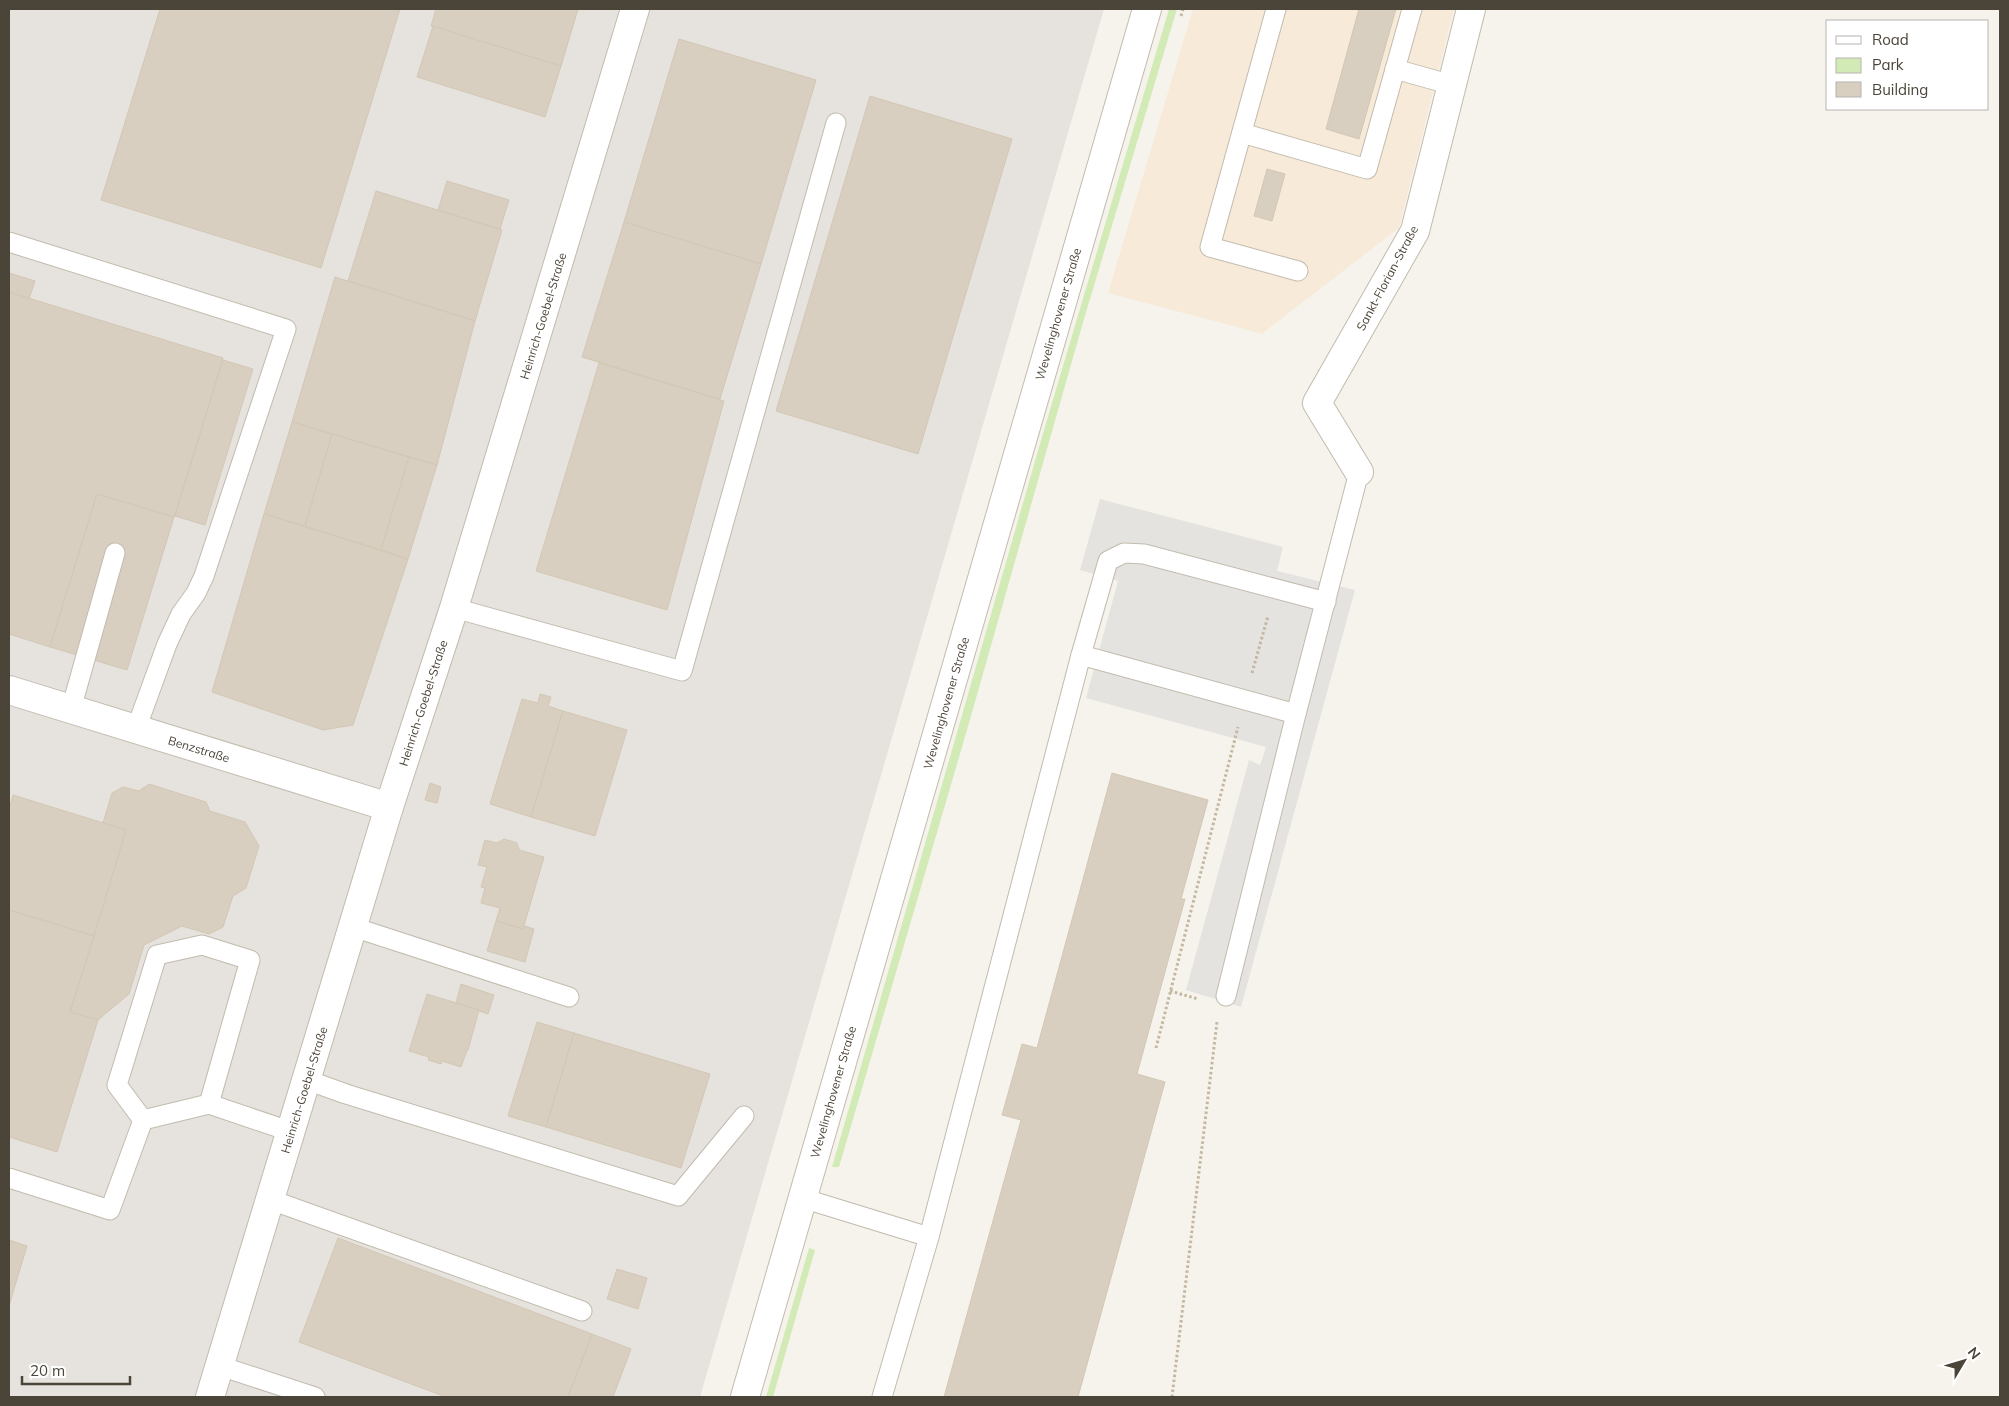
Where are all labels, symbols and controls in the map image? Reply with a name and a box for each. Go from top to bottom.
legend [1826,20,1989,110]
text: Road [1872,30,1909,49]
text: Park [1872,55,1904,74]
text: Building [1872,80,1928,99]
street label: Sankt-Florian-Straße [1353,223,1421,333]
street label: Wevelinghovener Straße [1032,246,1084,382]
street label: Heinrich-Goebel-Straße [517,251,569,381]
street label: Wevelinghovener Straße [920,635,972,771]
street label: Heinrich-Goebel-Straße [395,638,451,768]
street label: Benzstraße [166,733,232,765]
street label: Wevelinghovener Straße [807,1024,859,1160]
street label: Heinrich-Goebel-Straße [278,1025,330,1155]
north arrow [1939,1336,1989,1386]
text: N [1964,1343,1985,1363]
scale bar [22,1354,130,1386]
text: 20 m [30,1361,65,1380]

